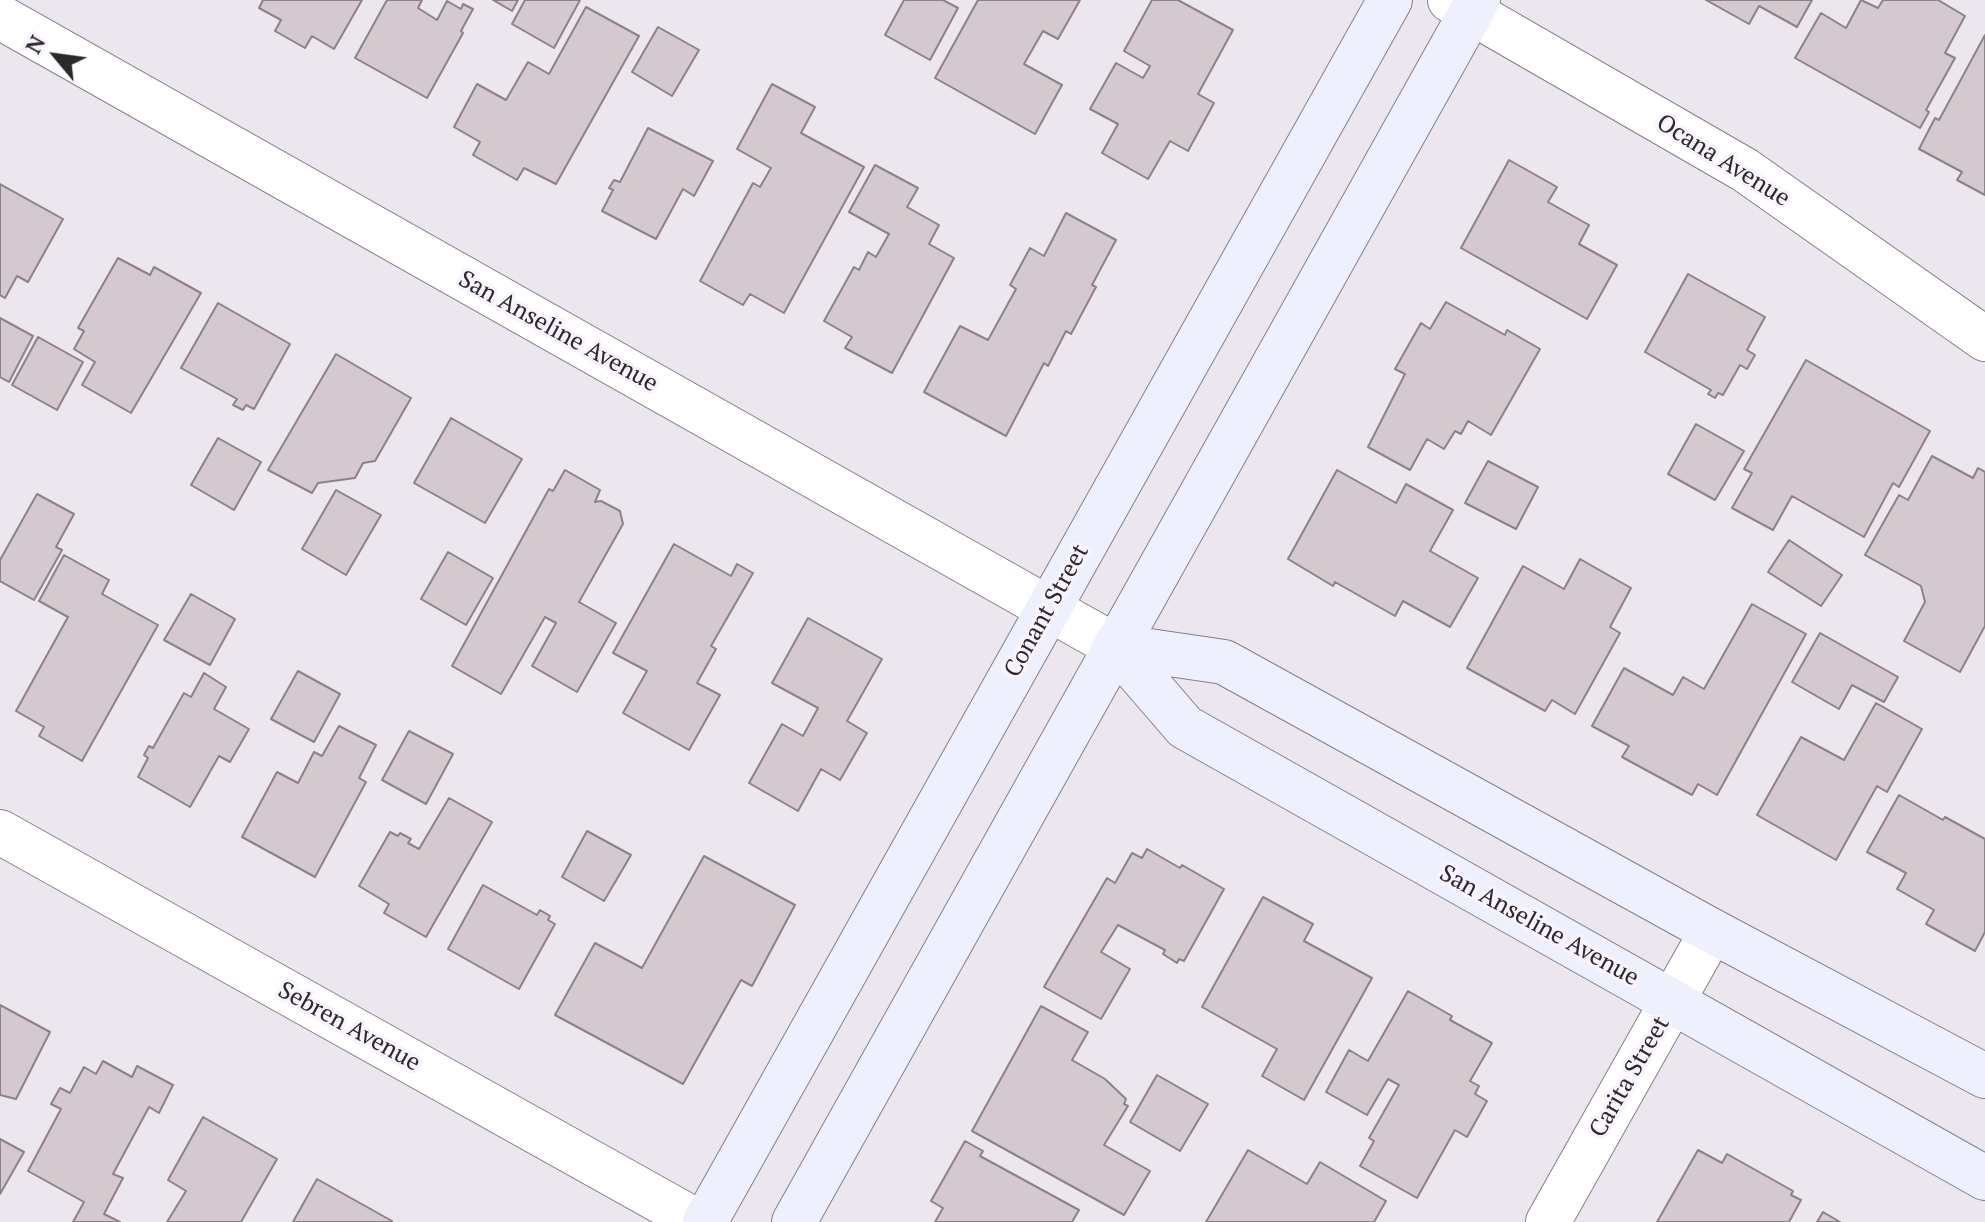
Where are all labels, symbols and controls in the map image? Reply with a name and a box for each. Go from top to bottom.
north arrow [16,16,96,96]
text: N [18,30,51,58]
street label: Ocana Avenue [1651,109,1795,213]
street label: San Anseline Avenue [453,265,663,399]
street label: Conant Street [999,539,1095,683]
street label: San Anseline Avenue [1434,859,1644,993]
street label: Sebren Avenue [273,976,425,1078]
street label: Carita Street [1584,1011,1676,1143]

